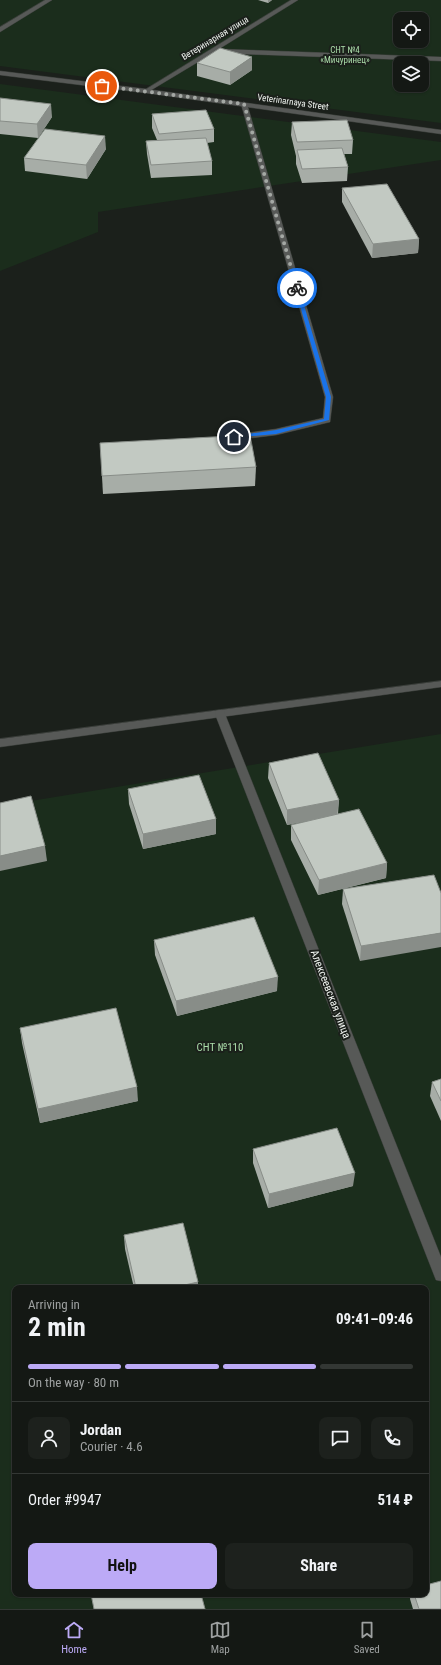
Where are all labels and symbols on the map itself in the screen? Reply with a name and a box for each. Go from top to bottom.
street label: Ветеринарная улица [180,14,250,62]
park label: СНТ №4 «Мичуринец» [320,45,370,65]
pin [85,69,119,103]
street label: Veterinarnaya Street [257,92,330,112]
courier [277,268,317,308]
pin [217,420,251,454]
street label: Алексеевская улица [308,948,353,1040]
park label: СНТ №110 [197,1041,243,1054]

